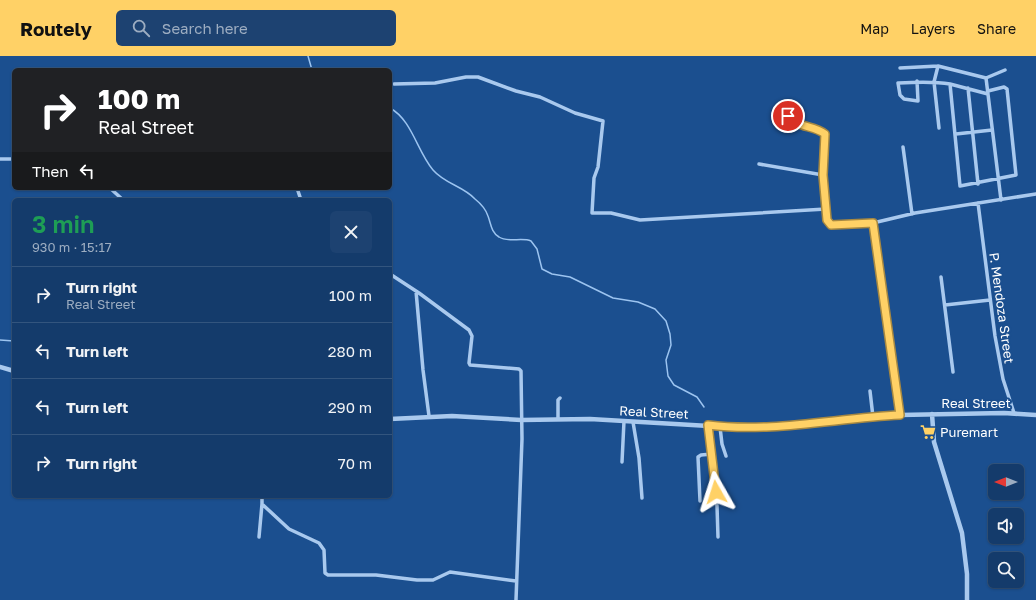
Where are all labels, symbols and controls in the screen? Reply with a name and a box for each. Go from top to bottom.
search box [116,10,396,46]
text: Routely [20,17,92,40]
icon: search [130,17,152,39]
text: Search here [162,19,248,37]
text: Map [860,20,889,37]
text: Layers [911,20,955,37]
text: Share [977,20,1016,37]
text: 100 m [98,82,180,115]
icon: right [32,84,84,136]
pin [771,99,805,133]
icon: arrive [777,105,799,127]
text: Real Street [98,116,194,138]
icon: left [76,160,98,182]
text: Then [32,162,68,180]
text: 3 min [32,209,95,238]
button: close [330,211,372,253]
text: 930 m · 15:17 [32,239,112,255]
street label: P. Mendoza Street [986,251,1018,365]
text: Turn right [66,278,137,296]
icon: right [32,284,54,306]
text: 100 m [329,286,372,304]
text: Real Street [66,296,136,312]
icon: left [32,340,54,362]
text: Turn left [66,342,128,360]
text: 280 m [328,342,372,360]
street label: Real Street [941,395,1011,411]
icon: left [32,396,54,418]
text: Turn left [66,398,128,416]
text: 290 m [328,398,372,416]
street label: Real Street [619,402,689,422]
supermarket icon: Puremart [919,423,937,441]
place label: Puremart [940,424,998,440]
icon: right [32,452,54,474]
text: Turn right [66,454,137,472]
text: 70 m [338,454,372,472]
north arrow [988,464,1024,500]
map controls [988,464,1024,588]
position arrow [695,471,737,513]
button: sound [988,508,1024,544]
button: search [988,552,1024,588]

